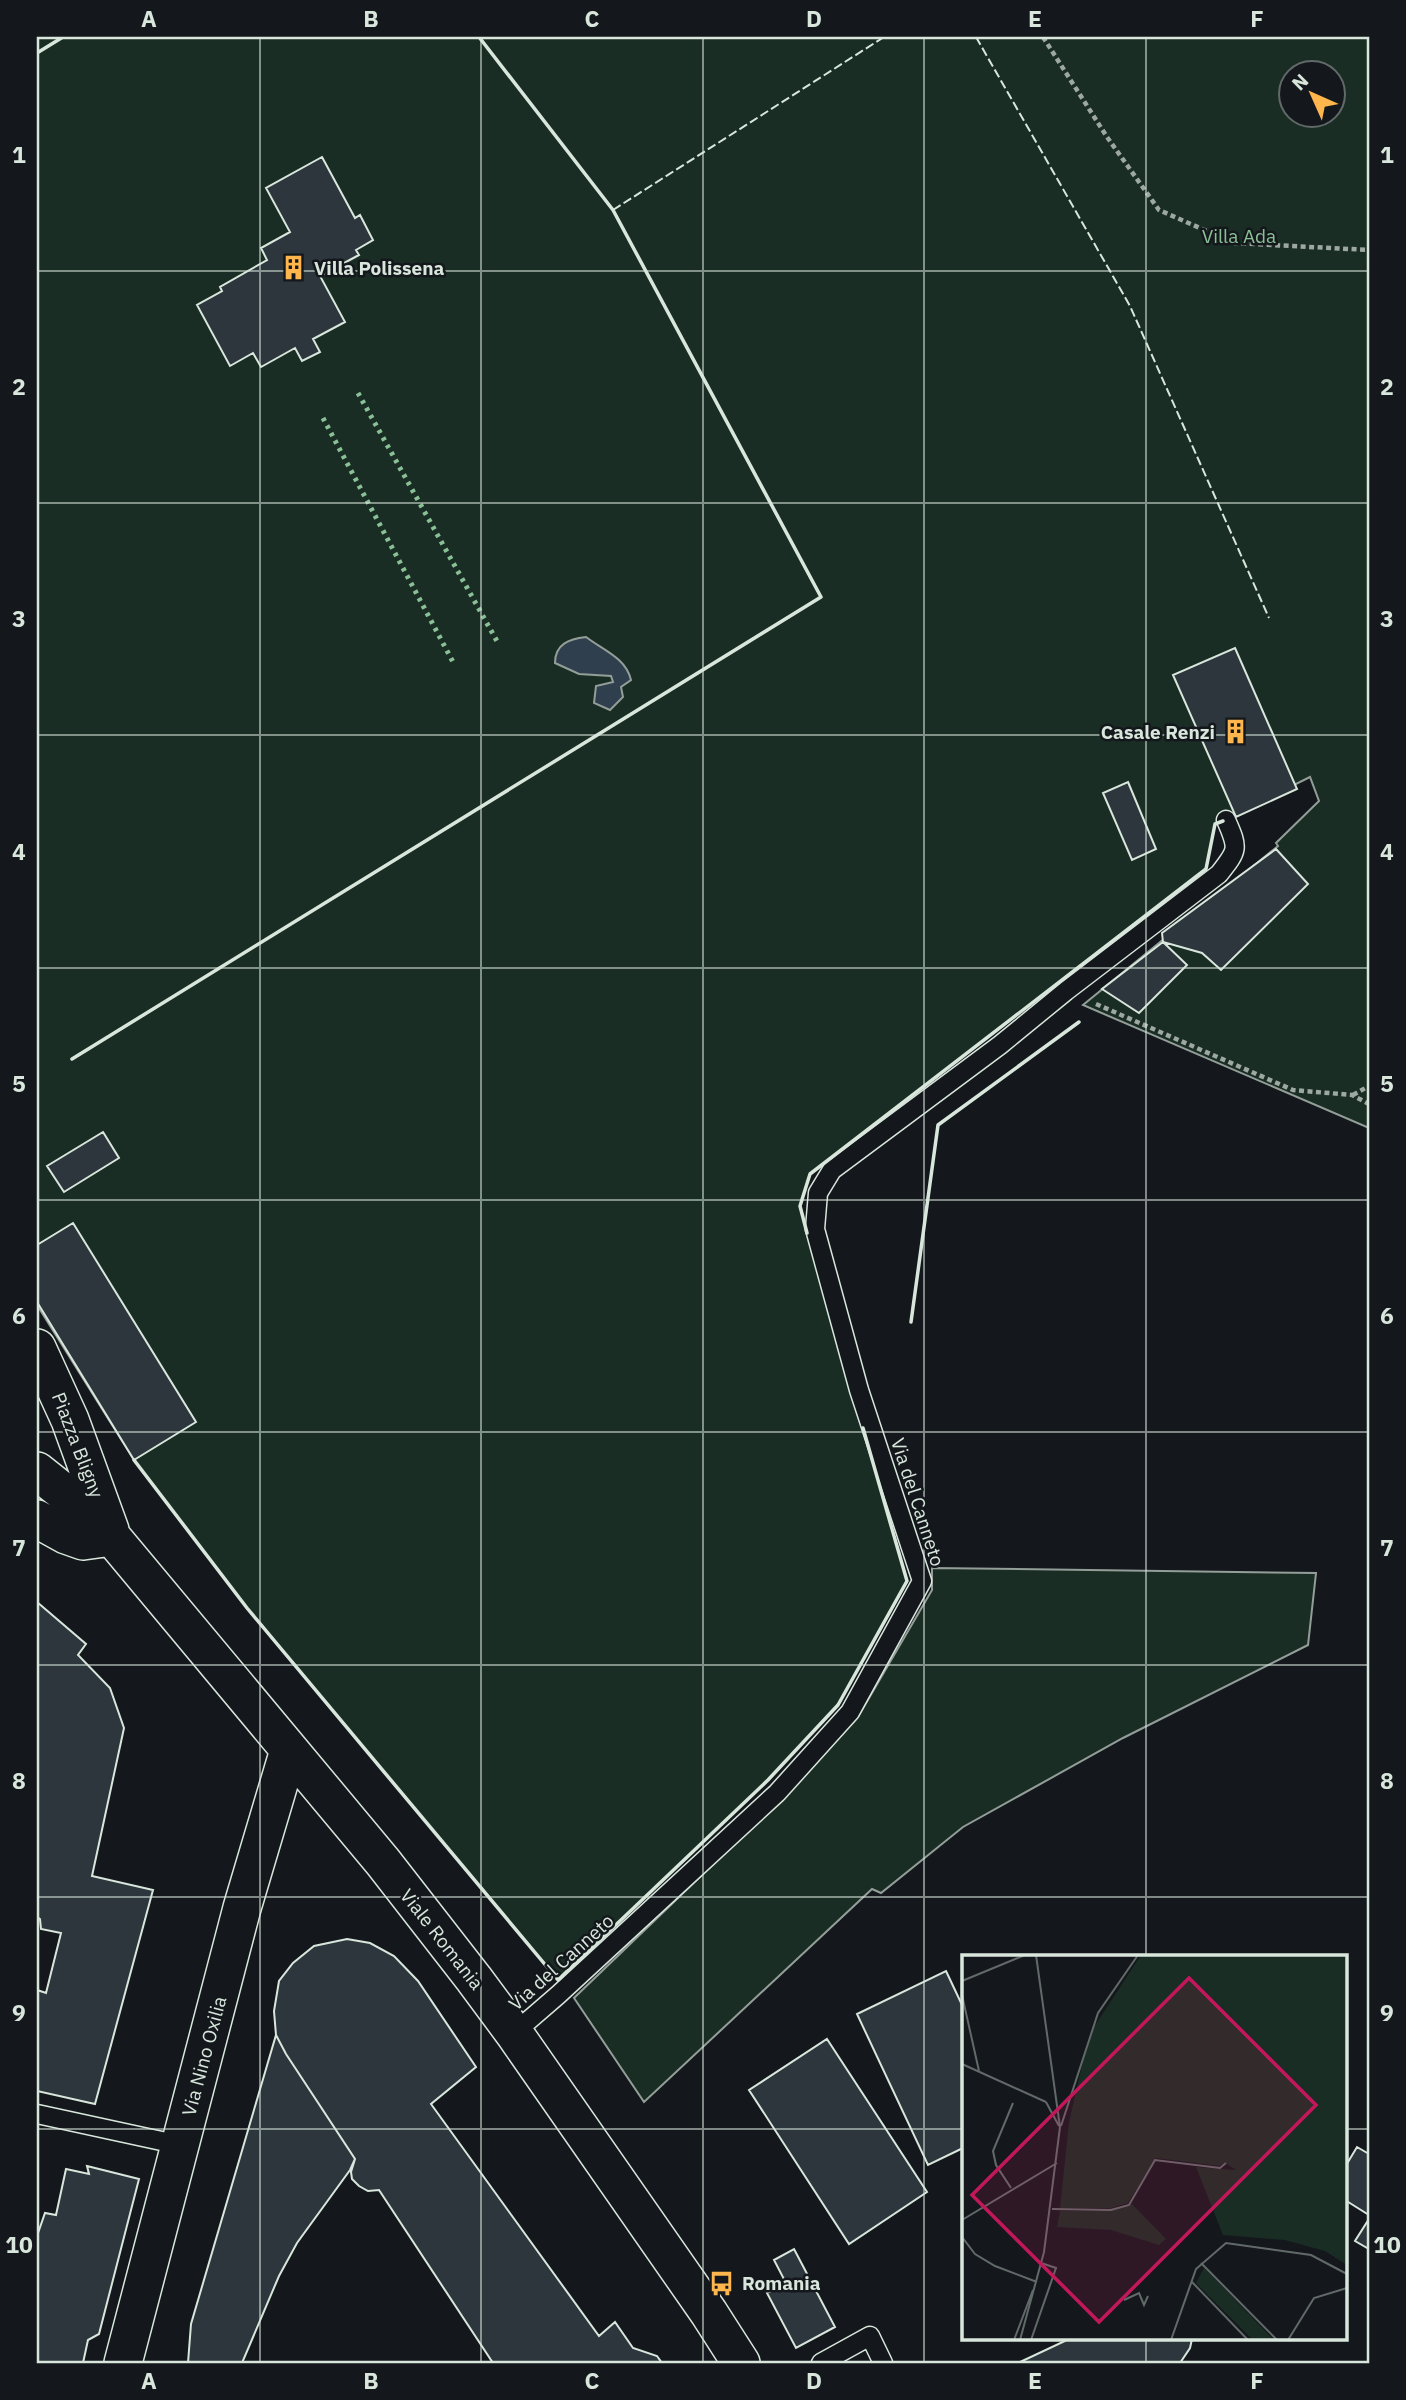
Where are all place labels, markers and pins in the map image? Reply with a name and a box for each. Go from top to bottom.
building icon: Villa Polissena [280,254,308,282]
place label: Villa Polissena [314,256,444,280]
building icon: Casale Renzi [1221,718,1249,746]
place label: Casale Renzi [1101,720,1215,744]
bus stop icon: Romania [708,2269,736,2297]
place label: Romania [742,2271,821,2295]

